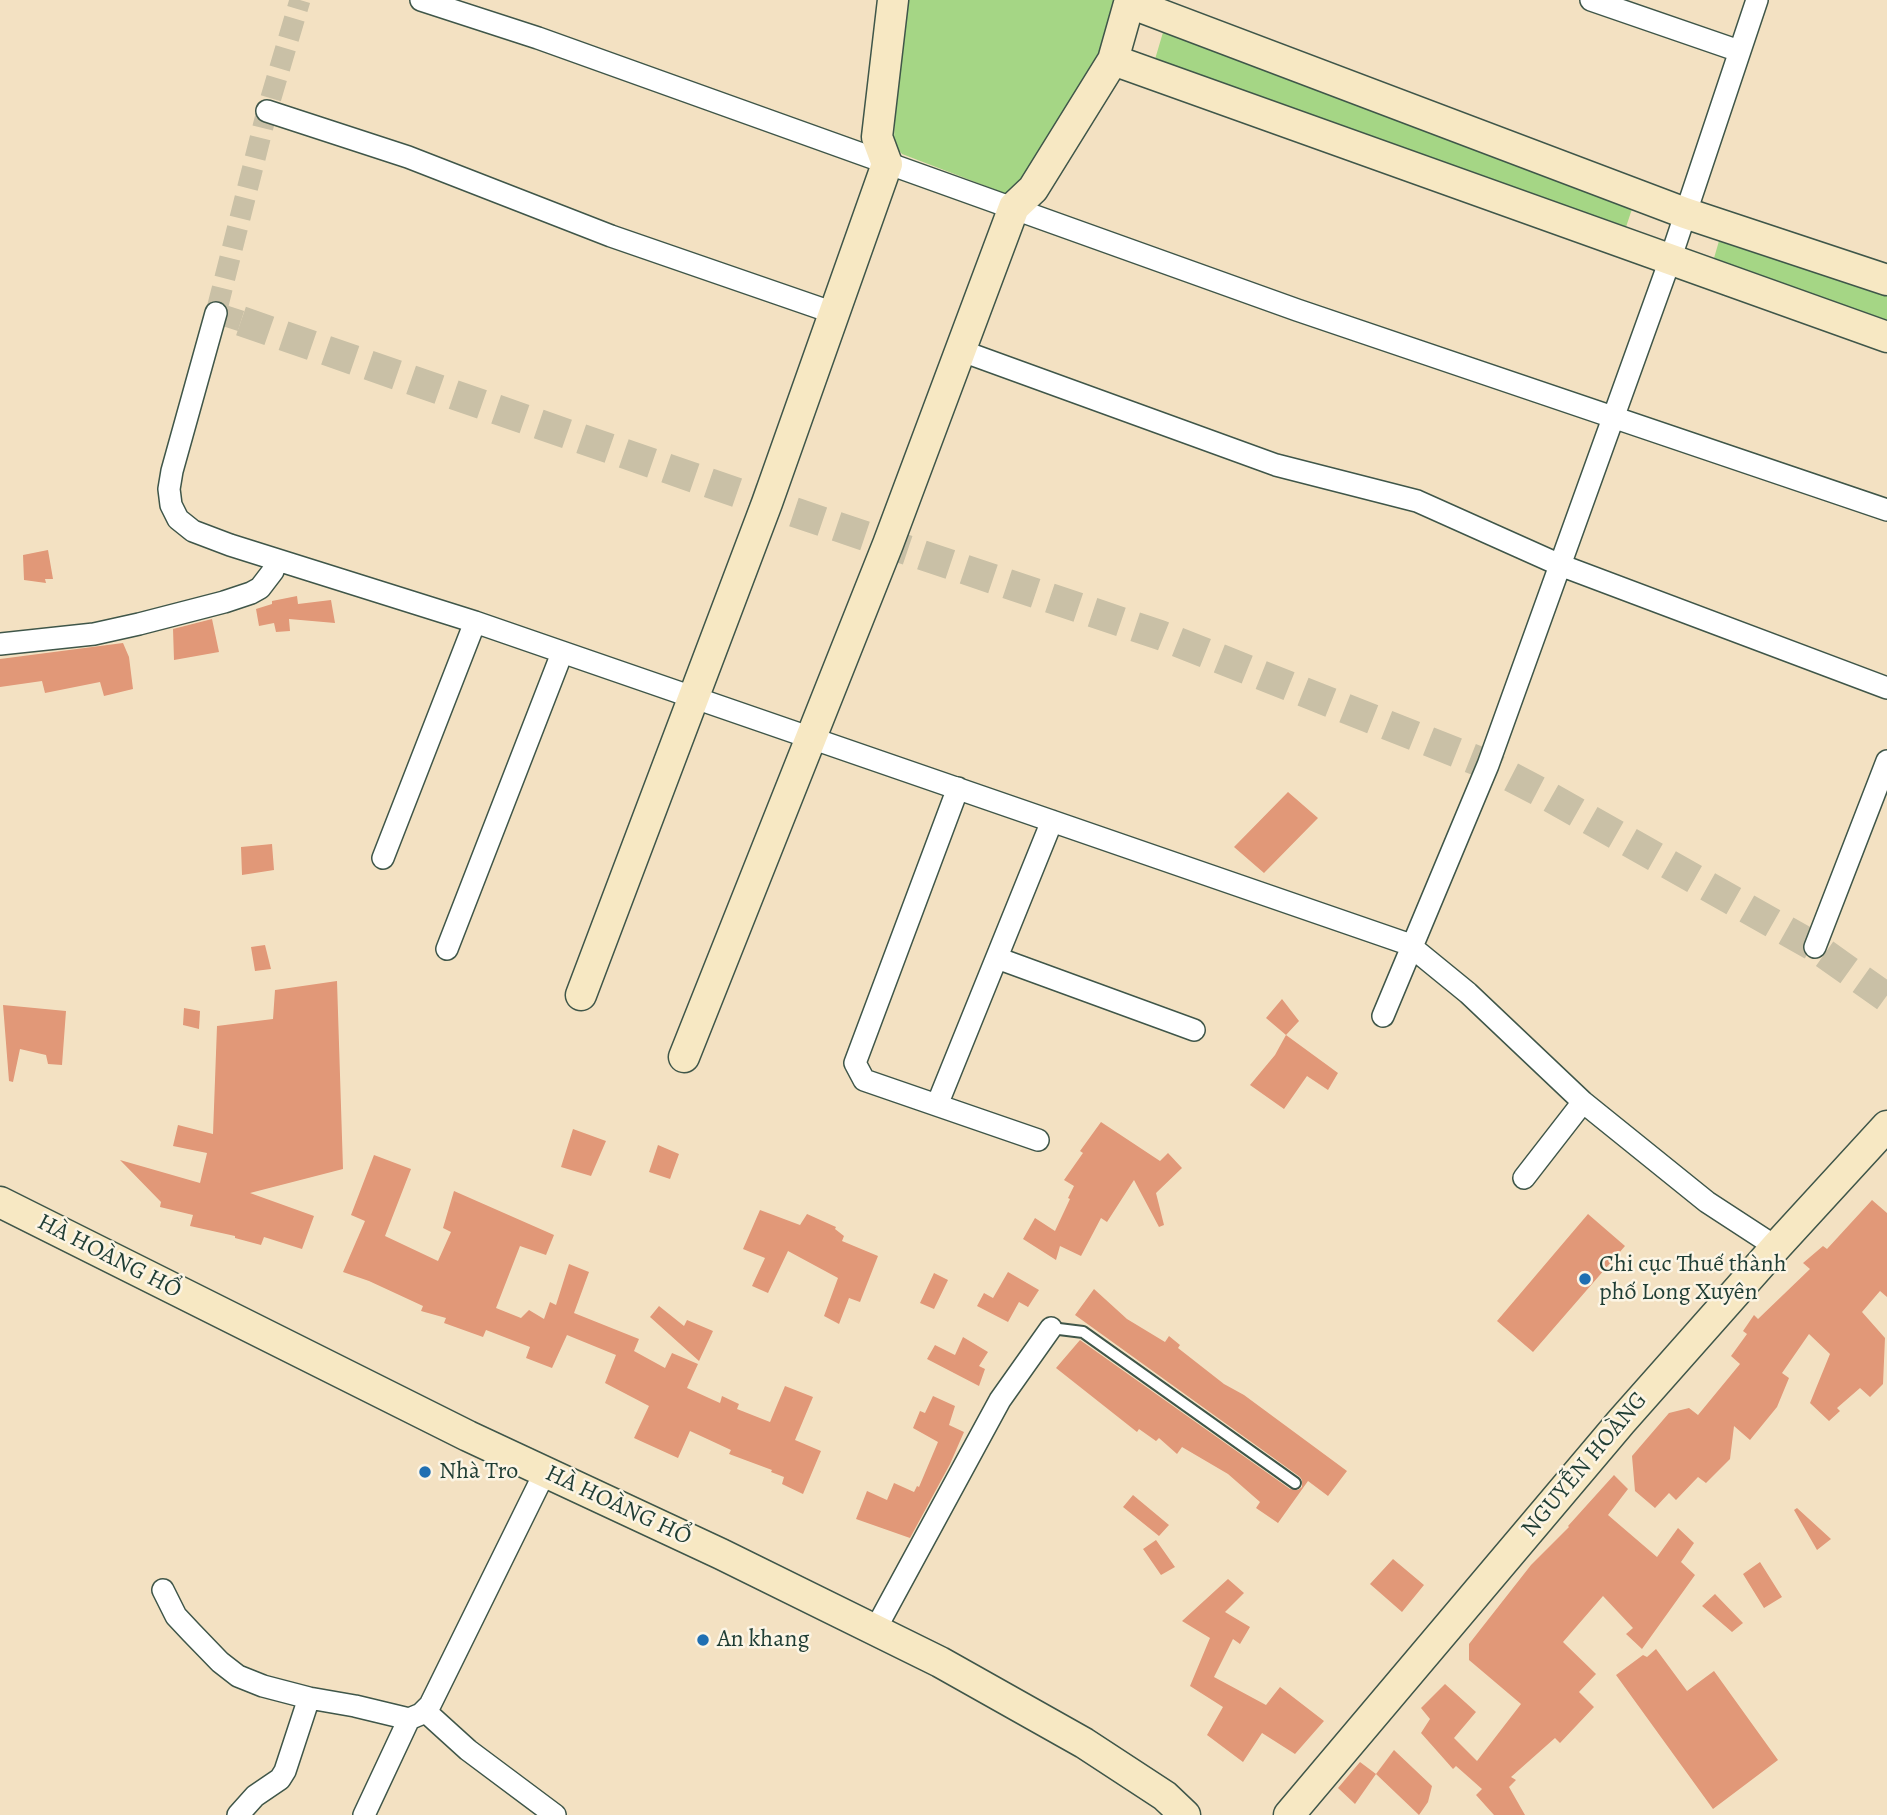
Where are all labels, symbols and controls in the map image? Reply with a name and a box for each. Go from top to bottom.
street label: HÀ HOÀNG HỔ [32,1208,186,1306]
place label: Chi cục Thuế thành phố Long Xuyên [1599,1251,1787,1307]
marker: Chi cục Thuế thành phố Long Xuyên [1577,1271,1593,1287]
street label: NGUYỄN HOÀNG [1516,1387,1654,1543]
place label: Nhà Tro [439,1458,518,1486]
street label: HÀ HOÀNG HỔ [540,1460,696,1552]
marker: Nhà Tro [417,1464,433,1480]
place label: An khang [717,1626,810,1654]
marker: An khang [695,1632,711,1648]

